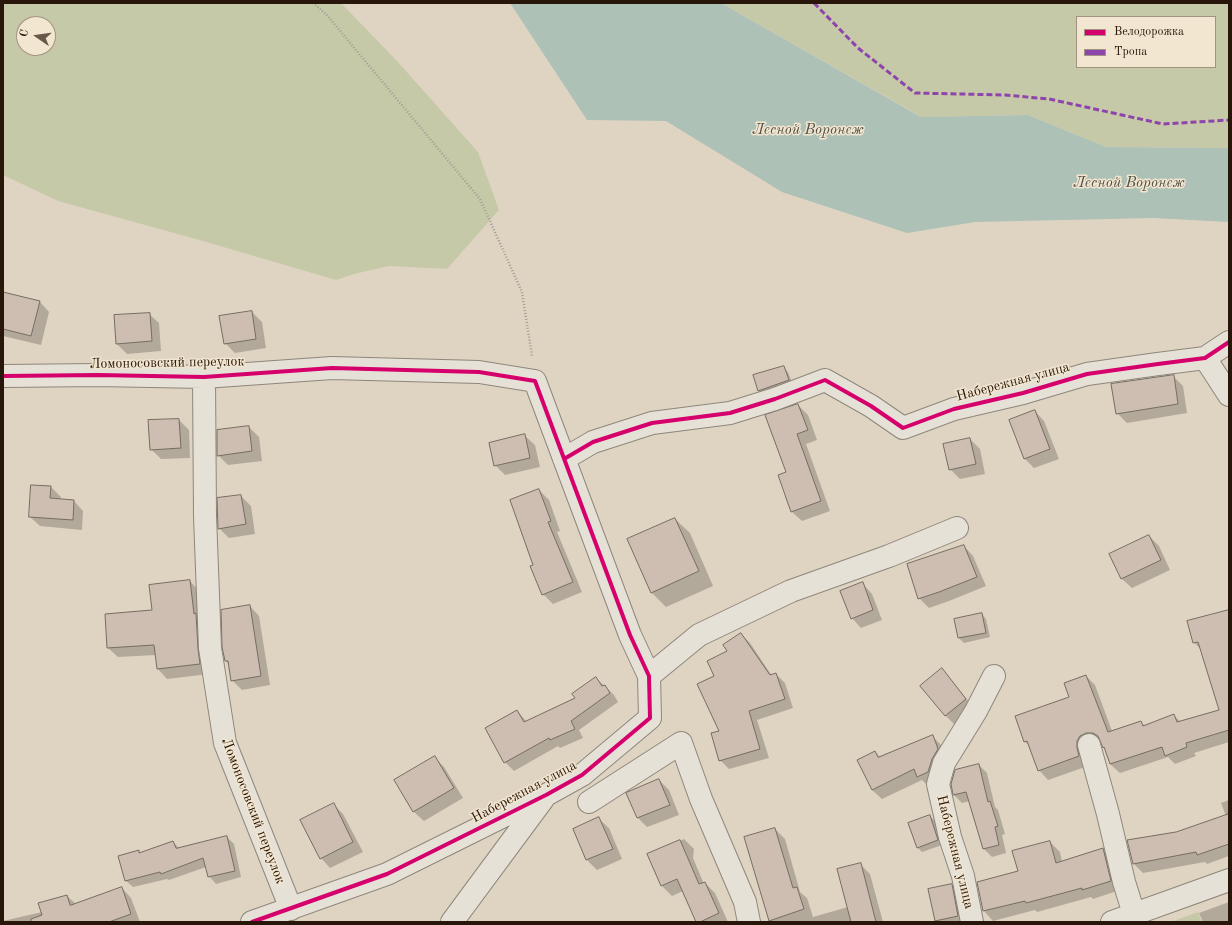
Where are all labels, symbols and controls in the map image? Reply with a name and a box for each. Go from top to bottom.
north arrow [16,16,56,56]
legend [1076,16,1216,68]
text: Велодорожка [1114,26,1184,38]
text: С [19,29,31,38]
text: Тропа [1114,46,1147,58]
water label: Лесной Воронеж [752,121,864,139]
water label: Лесной Воронеж [1073,174,1185,192]
street label: Ломоносовский переулок [89,353,245,373]
street label: Набережная улица [954,359,1072,405]
street label: Ломоносовский переулок [217,736,289,886]
street label: Набережная улица [469,757,579,827]
street label: Набережная улица [933,793,977,911]

